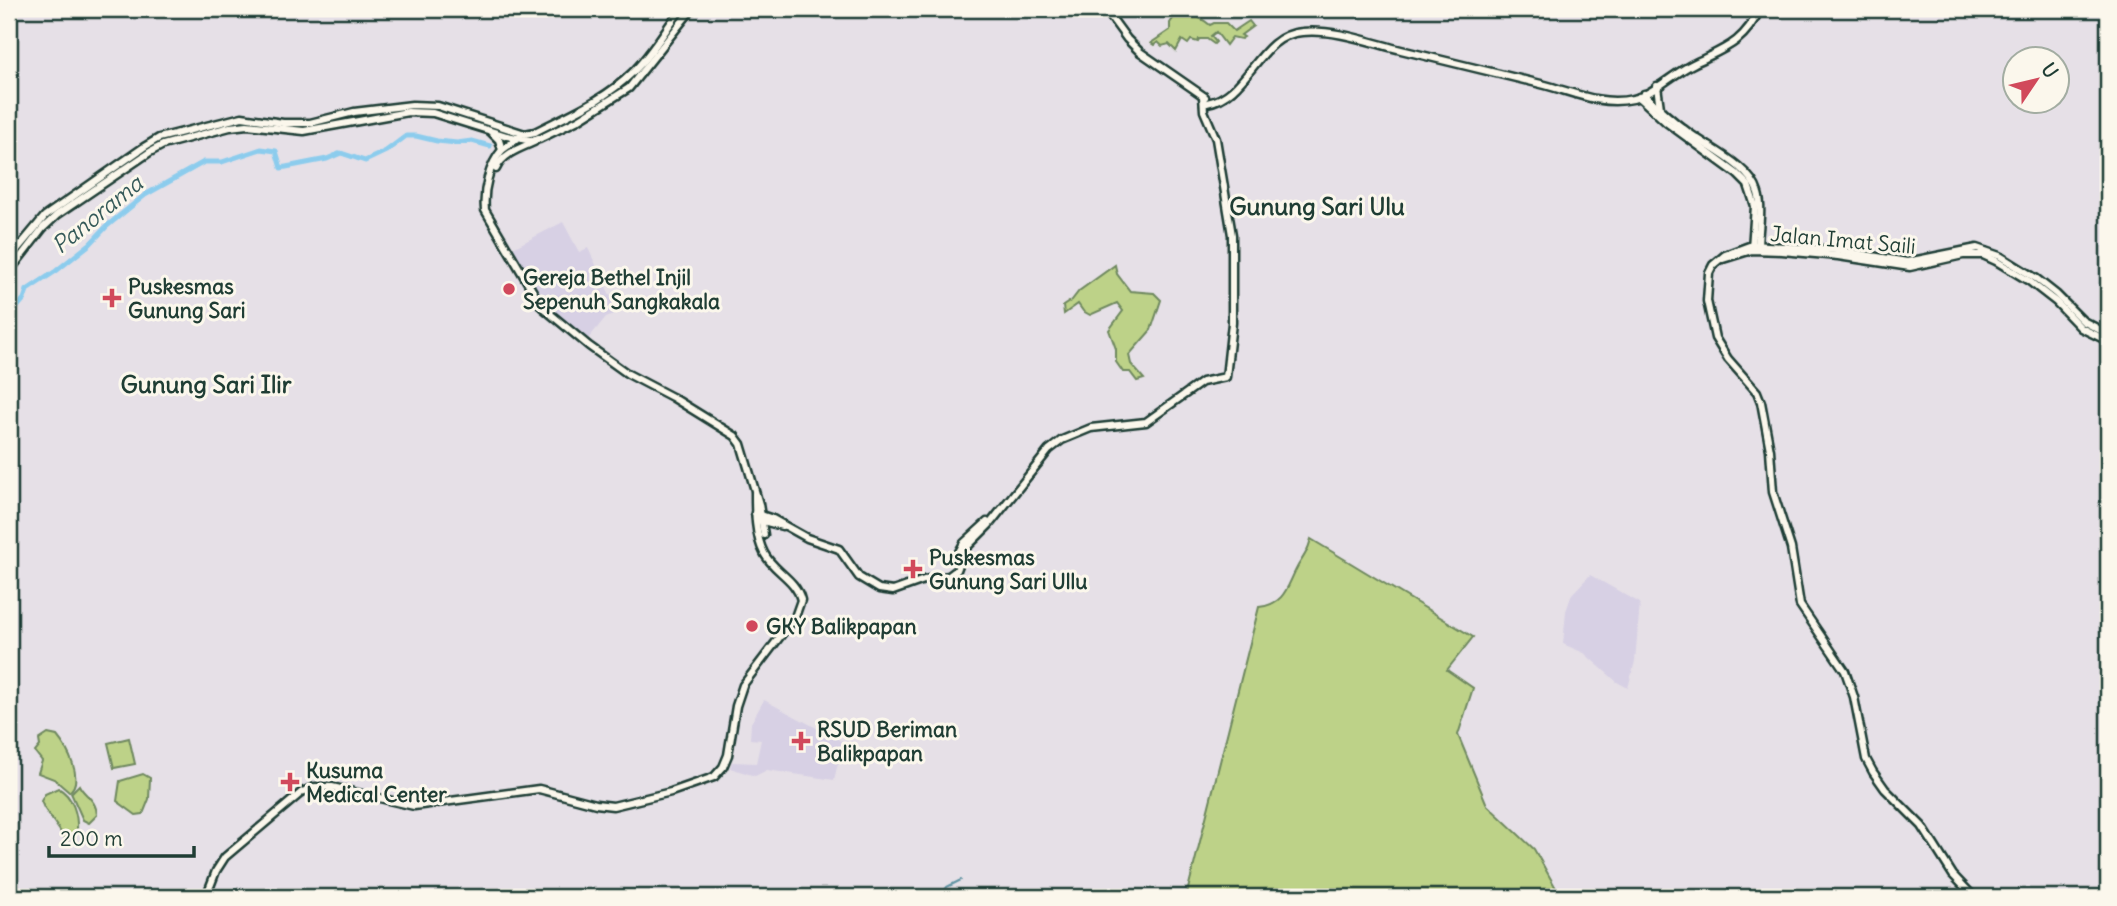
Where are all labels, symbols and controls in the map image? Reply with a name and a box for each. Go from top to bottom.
north arrow [2002,46,2072,116]
text: U [2036,58,2063,82]
water label: Panorama [46,168,150,259]
district label: Gunung Sari Ulu [1229,191,1405,221]
street label: Jalan Imat Saili [1769,220,1917,260]
place label: Gereja Bethel Injil Sepenuh Sangkakala [523,264,720,315]
place label: Puskesmas Gunung Sari [128,273,246,324]
marker: Gereja Bethel Injil Sepenuh Sangkakala [501,281,517,297]
marker: Puskesmas Gunung Sari [102,288,122,308]
district label: Gunung Sari Ilir [120,369,292,399]
place label: Puskesmas Gunung Sari Ullu [929,544,1087,595]
marker: Puskesmas Gunung Sari Ullu [903,559,923,579]
place label: GKY Balikpapan [766,613,917,640]
marker: GKY Balikpapan [744,618,760,634]
place label: RSUD Beriman Balikpapan [817,716,957,767]
marker: RSUD Beriman Balikpapan [791,731,811,751]
place label: Kusuma Medical Center [306,757,447,808]
marker: Kusuma Medical Center [280,772,300,792]
scale bar [49,815,194,859]
text: 200 m [60,825,123,852]

